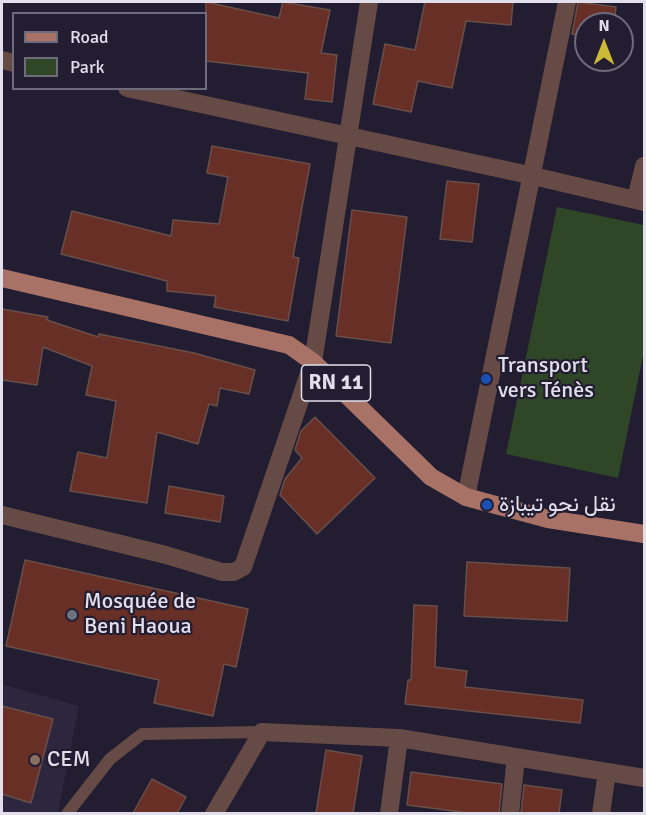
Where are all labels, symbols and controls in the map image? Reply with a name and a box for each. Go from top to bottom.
legend [12,12,207,90]
north arrow [574,12,634,72]
text: N [598,16,610,36]
text: Road [70,26,109,48]
text: Park [70,56,105,78]
place label: Transport vers Ténès [498,353,594,404]
road number: RN 11 [302,365,370,401]
marker: Transport vers Ténès [479,372,493,386]
place label: نقل نحو تيبازة [499,492,616,518]
marker: نقل نحو تيبازة [480,498,494,512]
place label: Mosquée de Beni Haoua [84,589,196,640]
marker: Mosquée de Beni Haoua [65,608,79,622]
place label: CEM [47,747,90,773]
marker: CEM [28,753,42,767]

